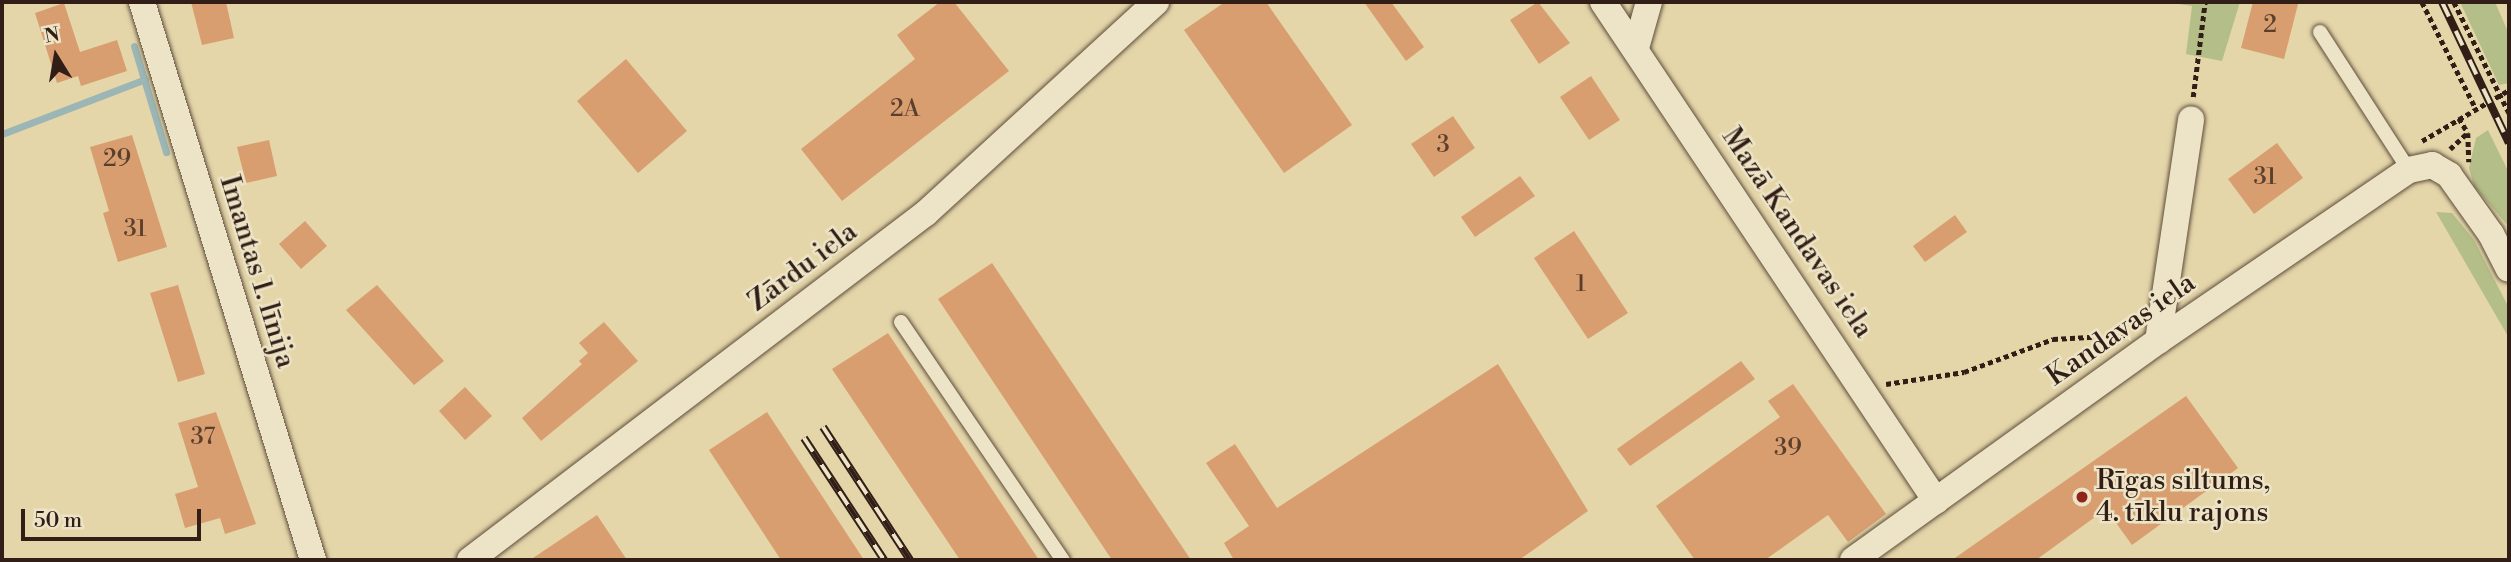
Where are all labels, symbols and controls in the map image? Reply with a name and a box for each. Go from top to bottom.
house number: 2 [2263,12,2277,40]
north arrow [21,21,91,91]
text: N [42,22,62,49]
house number: 2A [890,96,920,124]
street label: Mazā Kandavas iela [1714,121,1880,345]
house number: 3 [1436,132,1450,160]
house number: 29 [103,146,131,174]
house number: 31 [2253,164,2277,192]
street label: Imantas 1. līnija [212,172,302,372]
street label: Zārdu iela [742,215,864,319]
house number: 31 [123,216,147,244]
street label: Kandavas iela [2040,266,2202,394]
house number: 1 [1576,271,1586,299]
house number: 37 [191,424,215,452]
house number: 39 [1774,435,1802,463]
place label: Rīgas siltums, 4. tīklu rajons [2096,464,2270,530]
marker: Rīgas siltums, 4. tīklu rajons [2074,489,2090,505]
scale bar [24,496,205,540]
text: 50 m [34,508,82,534]

